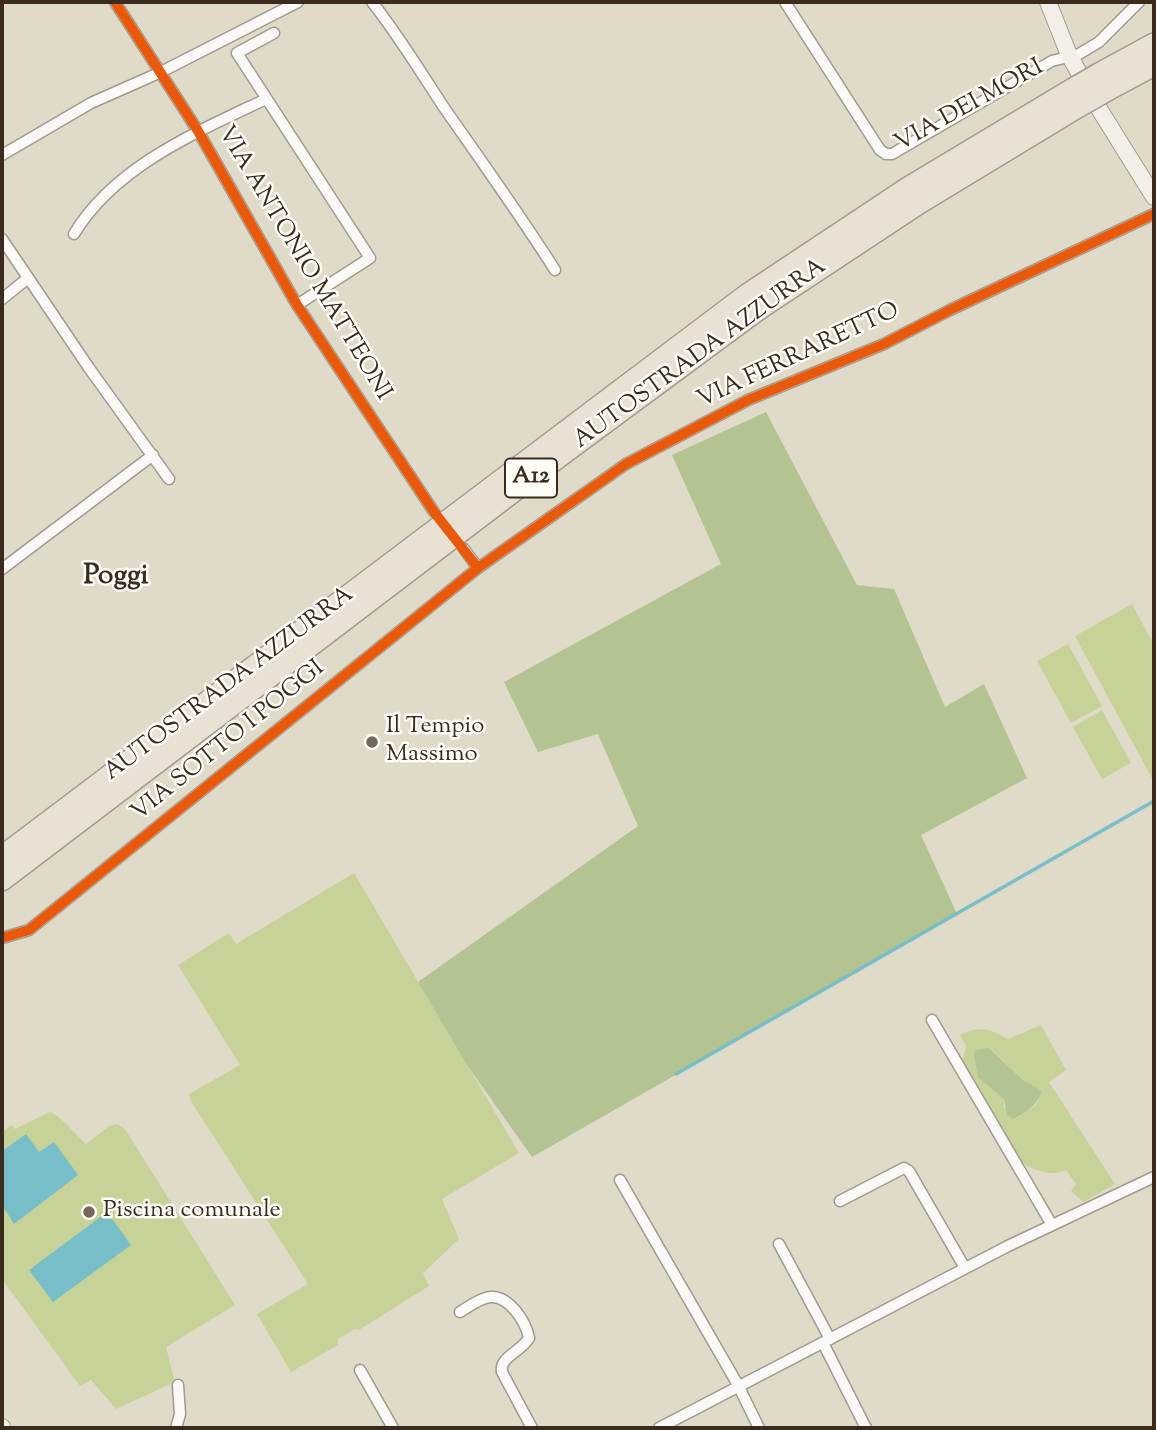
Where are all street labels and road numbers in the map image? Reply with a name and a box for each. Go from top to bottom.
street label: VIA DEI MORI [891,54,1049,160]
street label: VIA ANTONIO MATTEONI [210,122,396,406]
street label: AUTOSTRADA AZZURRA [569,254,833,456]
street label: VIA FERRARETTO [693,298,905,416]
road number: A12 [505,458,557,498]
street label: AUTOSTRADA AZZURRA [99,582,361,788]
street label: VIA SOTTO I POGGI [127,655,331,829]

